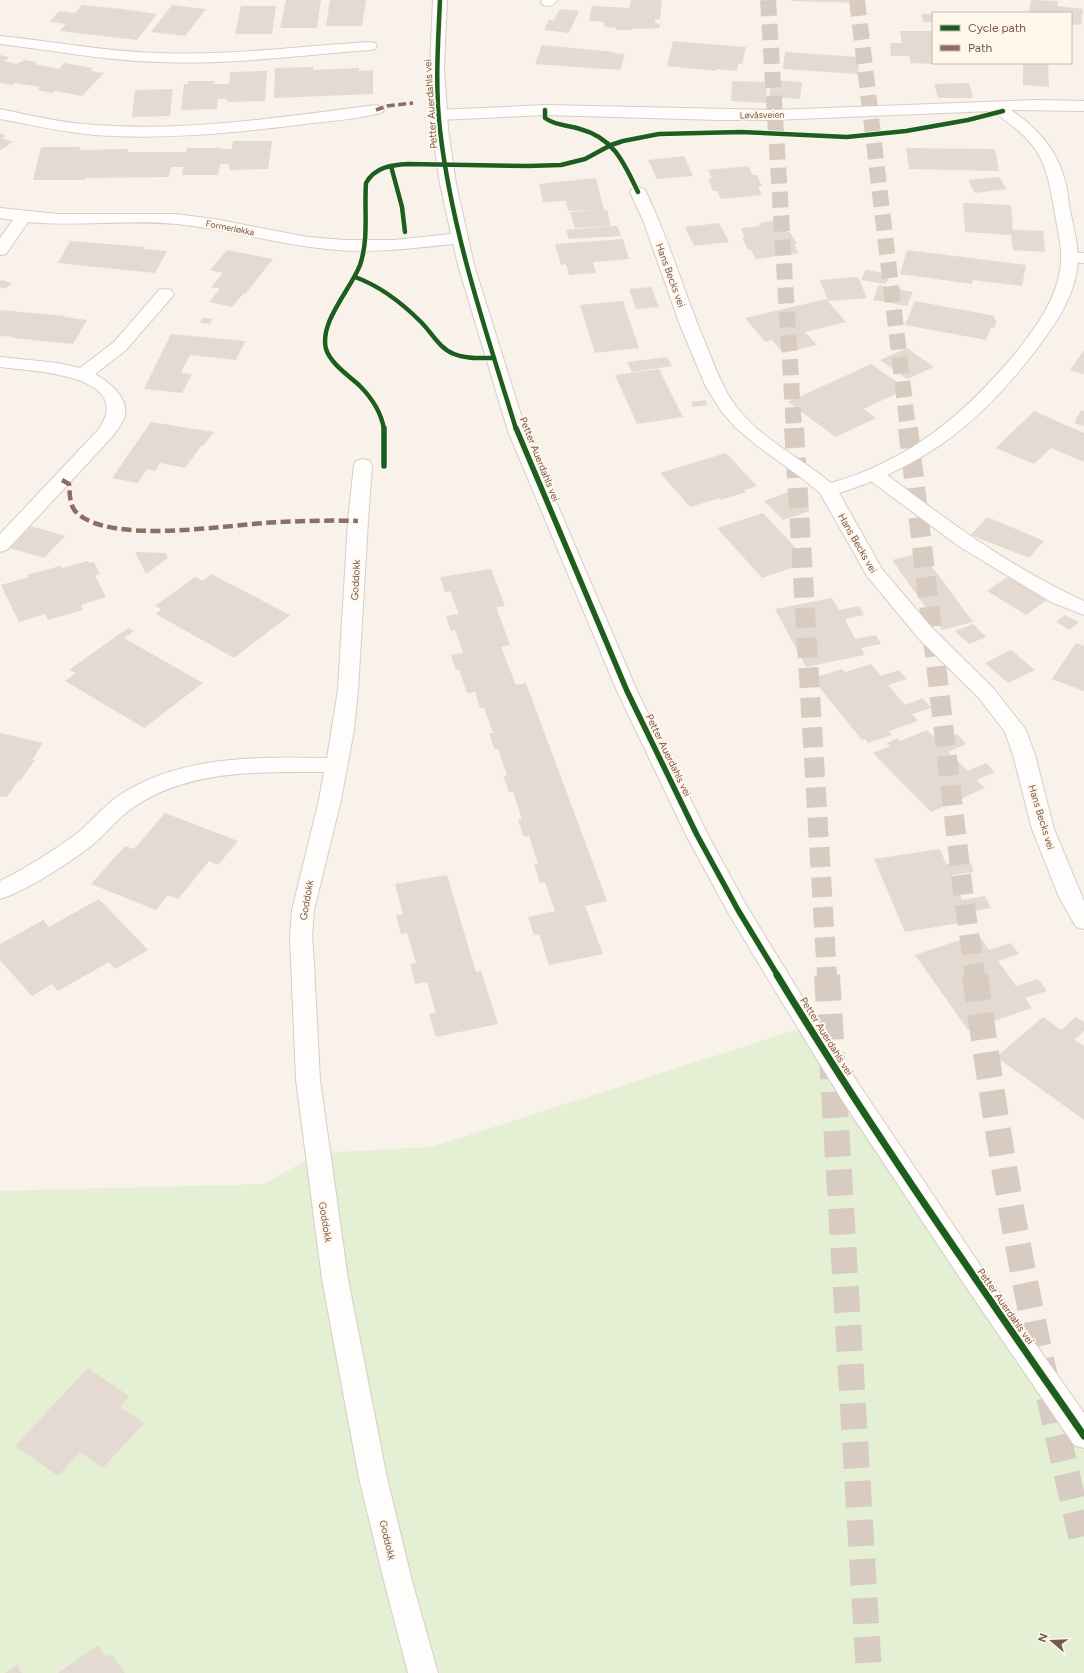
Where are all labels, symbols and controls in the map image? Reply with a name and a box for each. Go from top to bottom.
legend [932,12,1072,64]
text: Cycle path [968,21,1026,35]
text: Path [968,41,992,55]
street label: Petter Auerdahls vei [421,59,440,149]
street label: Løvåsveien [740,109,784,120]
street label: Formerløkka [205,217,256,238]
street label: Hans Becks vei [653,241,688,309]
street label: Petter Auerdahls vei [517,415,562,503]
street label: Hans Becks vei [835,511,880,576]
street label: Goddokk [348,559,363,601]
street label: Petter Auerdahls vei [643,712,694,798]
street label: Hans Becks vei [1025,783,1058,851]
street label: Goddokk [297,879,316,921]
street label: Petter Auerdahls vei [797,995,856,1078]
street label: Goddokk [316,1201,335,1243]
street label: Petter Auerdahls vei [974,1266,1037,1347]
street label: Goddokk [377,1519,398,1562]
north arrow [1032,1621,1072,1661]
text: N [1035,1632,1051,1644]

